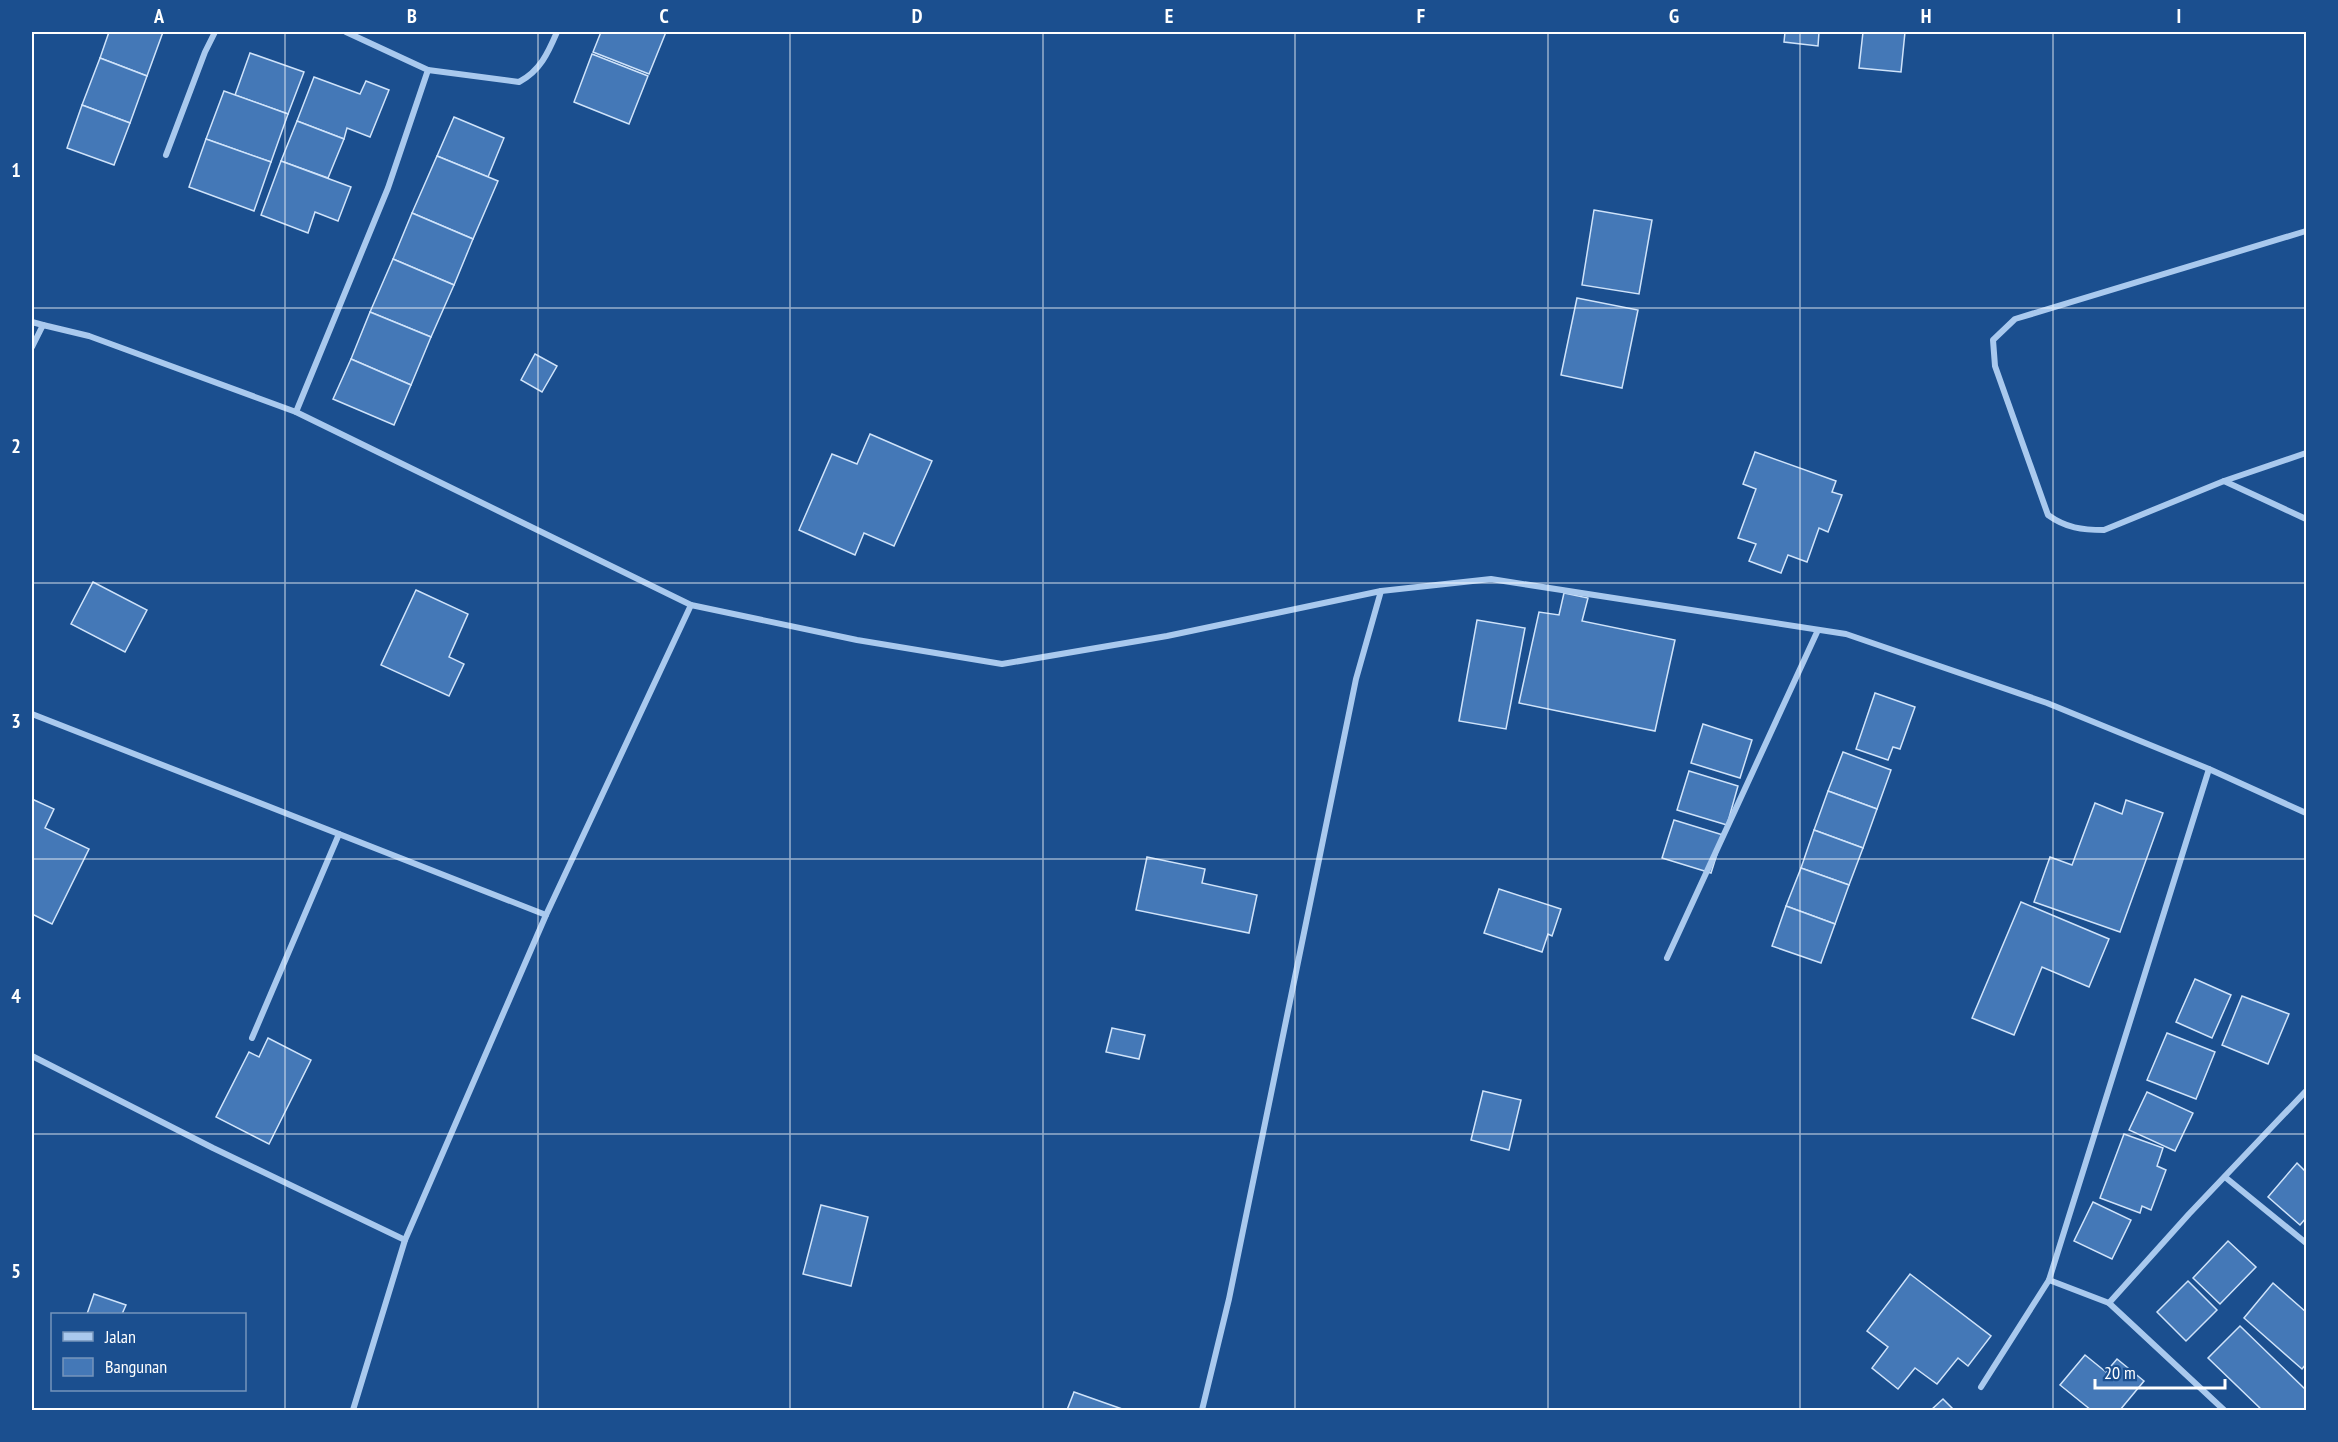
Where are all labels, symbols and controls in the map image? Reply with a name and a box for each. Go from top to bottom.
text: A [153,3,165,29]
text: B [407,3,417,29]
text: C [659,3,669,29]
text: D [912,3,923,29]
text: E [1165,3,1173,29]
text: F [1417,3,1425,29]
text: G [1669,3,1679,29]
text: H [1921,3,1931,29]
text: I [2177,3,2181,29]
text: 1 [11,157,21,183]
text: 2 [11,433,21,459]
text: 3 [11,708,21,734]
text: 4 [11,983,21,1009]
text: 5 [11,1258,21,1284]
legend [51,1313,246,1391]
text: Jalan [104,1325,136,1348]
scale bar [2095,1352,2226,1390]
text: Bangunan [105,1355,167,1378]
text: 20 m [2104,1361,2136,1384]

